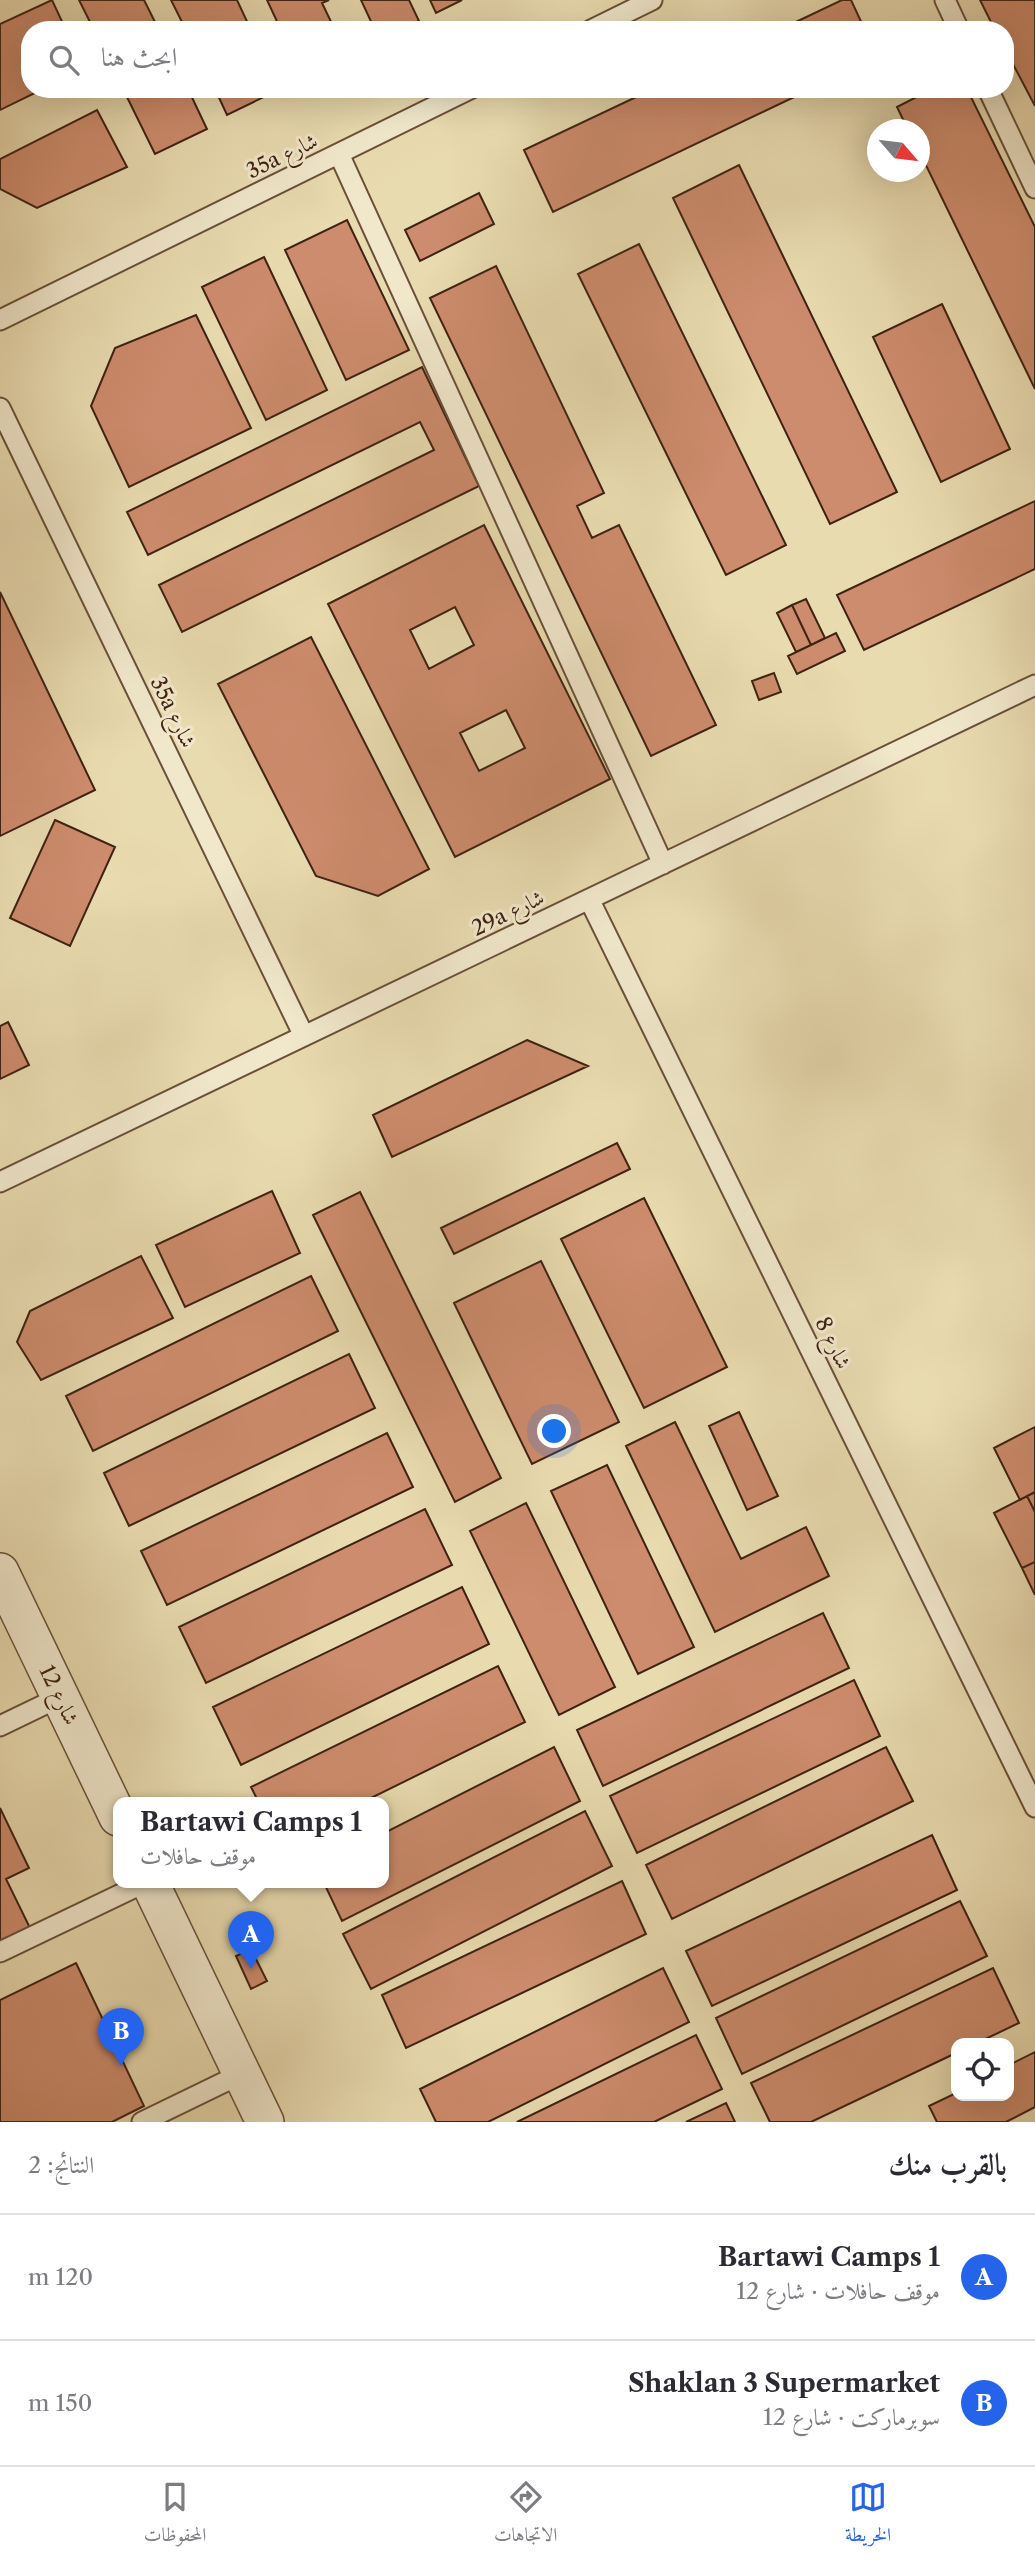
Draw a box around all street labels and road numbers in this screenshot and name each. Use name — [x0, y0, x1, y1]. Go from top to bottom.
street label: 35a شارع — [242, 128, 324, 189]
street label: 35a شارع — [140, 672, 201, 754]
street label: 29a شارع — [468, 884, 551, 946]
street label: شارع 8 — [805, 1313, 857, 1375]
street label: شارع 12 — [29, 1661, 84, 1731]

